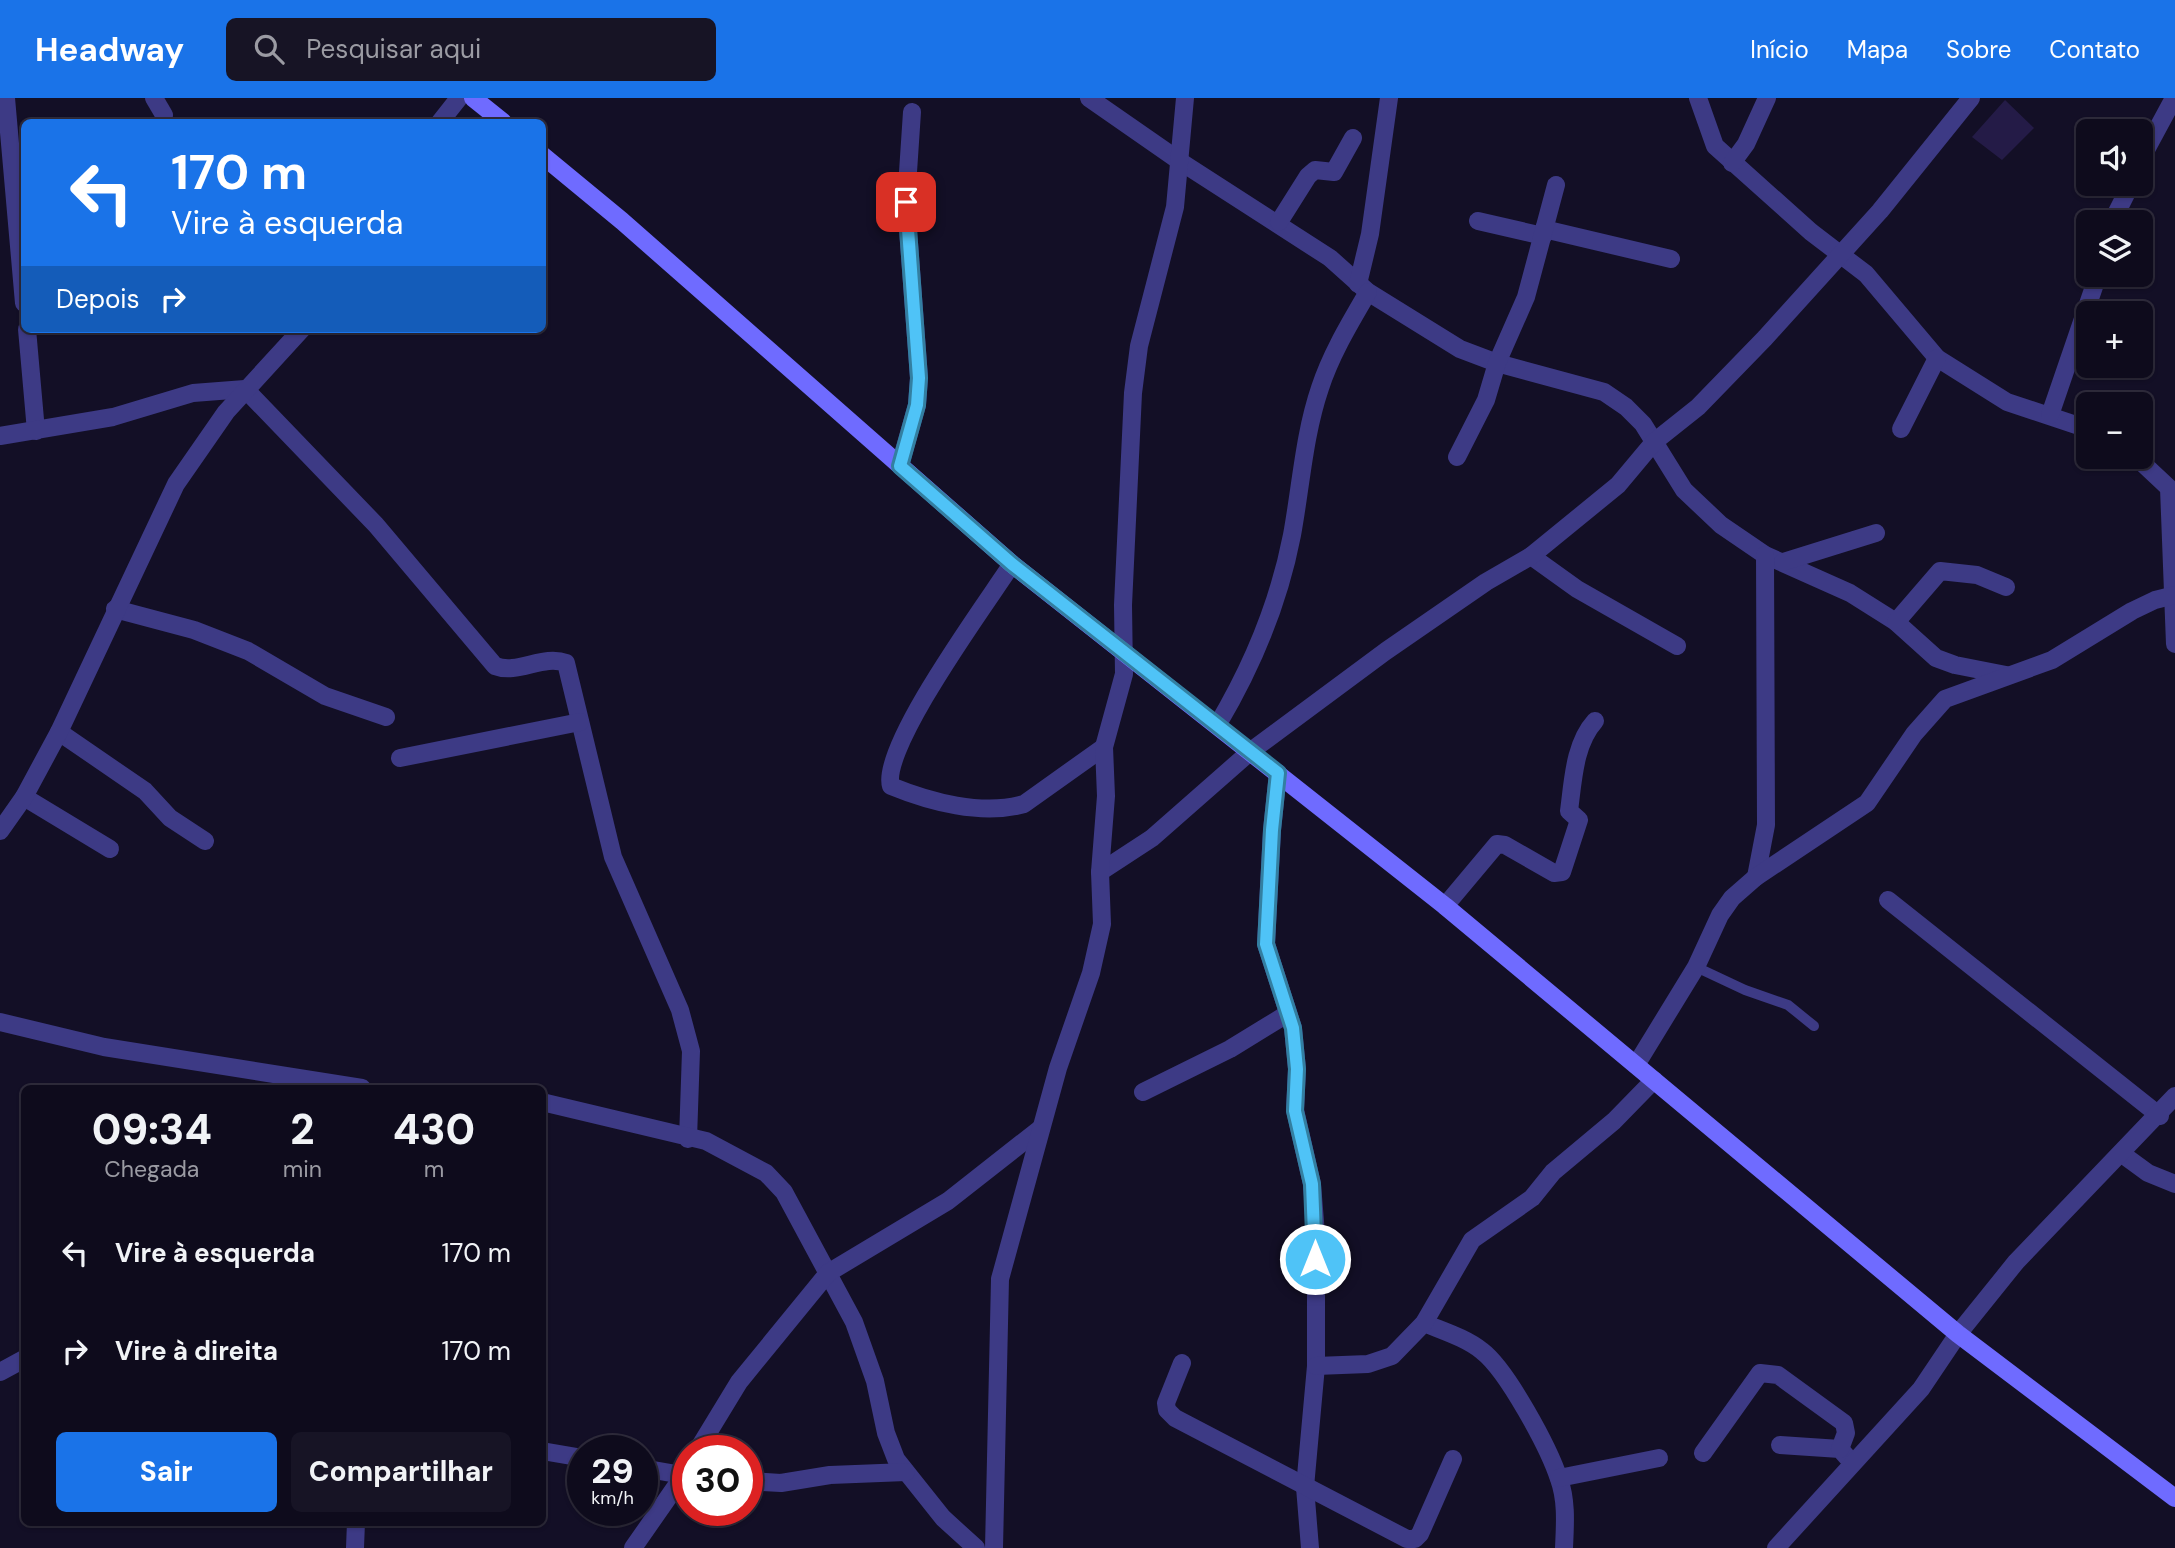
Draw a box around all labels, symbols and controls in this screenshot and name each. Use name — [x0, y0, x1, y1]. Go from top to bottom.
search box — [226, 18, 716, 81]
text: Headway — [35, 28, 184, 71]
icon: search — [250, 30, 288, 68]
text: Pesquisar aqui — [306, 32, 481, 66]
text: Início — [1750, 34, 1809, 65]
text: Mapa — [1847, 34, 1908, 65]
text: Sobre — [1946, 34, 2011, 65]
text: Contato — [2049, 34, 2140, 65]
map controls — [2076, 119, 2153, 469]
button: sound — [2076, 119, 2153, 196]
text: 170 m — [171, 140, 307, 204]
icon: left — [56, 147, 147, 238]
pin — [876, 172, 936, 232]
icon: arrive — [887, 183, 925, 221]
text: Vire à esquerda — [171, 202, 403, 244]
button: layers — [2076, 210, 2153, 287]
icon: right — [154, 280, 192, 318]
text: Depois — [56, 282, 140, 316]
button: + — [2076, 301, 2153, 378]
button: − — [2076, 392, 2153, 469]
text: 09:34 — [92, 1102, 212, 1157]
text: 2 — [290, 1102, 314, 1157]
text: 430 — [393, 1102, 475, 1157]
text: Chegada — [104, 1154, 199, 1184]
text: min — [283, 1154, 322, 1184]
text: m — [424, 1154, 444, 1184]
position arrow — [1278, 1222, 1352, 1296]
icon: left — [56, 1234, 94, 1272]
text: Vire à esquerda — [115, 1236, 315, 1270]
text: 170 m — [442, 1236, 511, 1270]
icon: right — [56, 1332, 94, 1370]
text: Vire à direita — [115, 1334, 278, 1368]
text: 170 m — [442, 1334, 511, 1368]
button: Sair — [56, 1432, 277, 1512]
button: Compartilhar — [291, 1432, 511, 1512]
speed limit sign: 30 — [672, 1435, 763, 1526]
text: 29 — [591, 1448, 634, 1494]
text: km/h — [591, 1486, 634, 1510]

